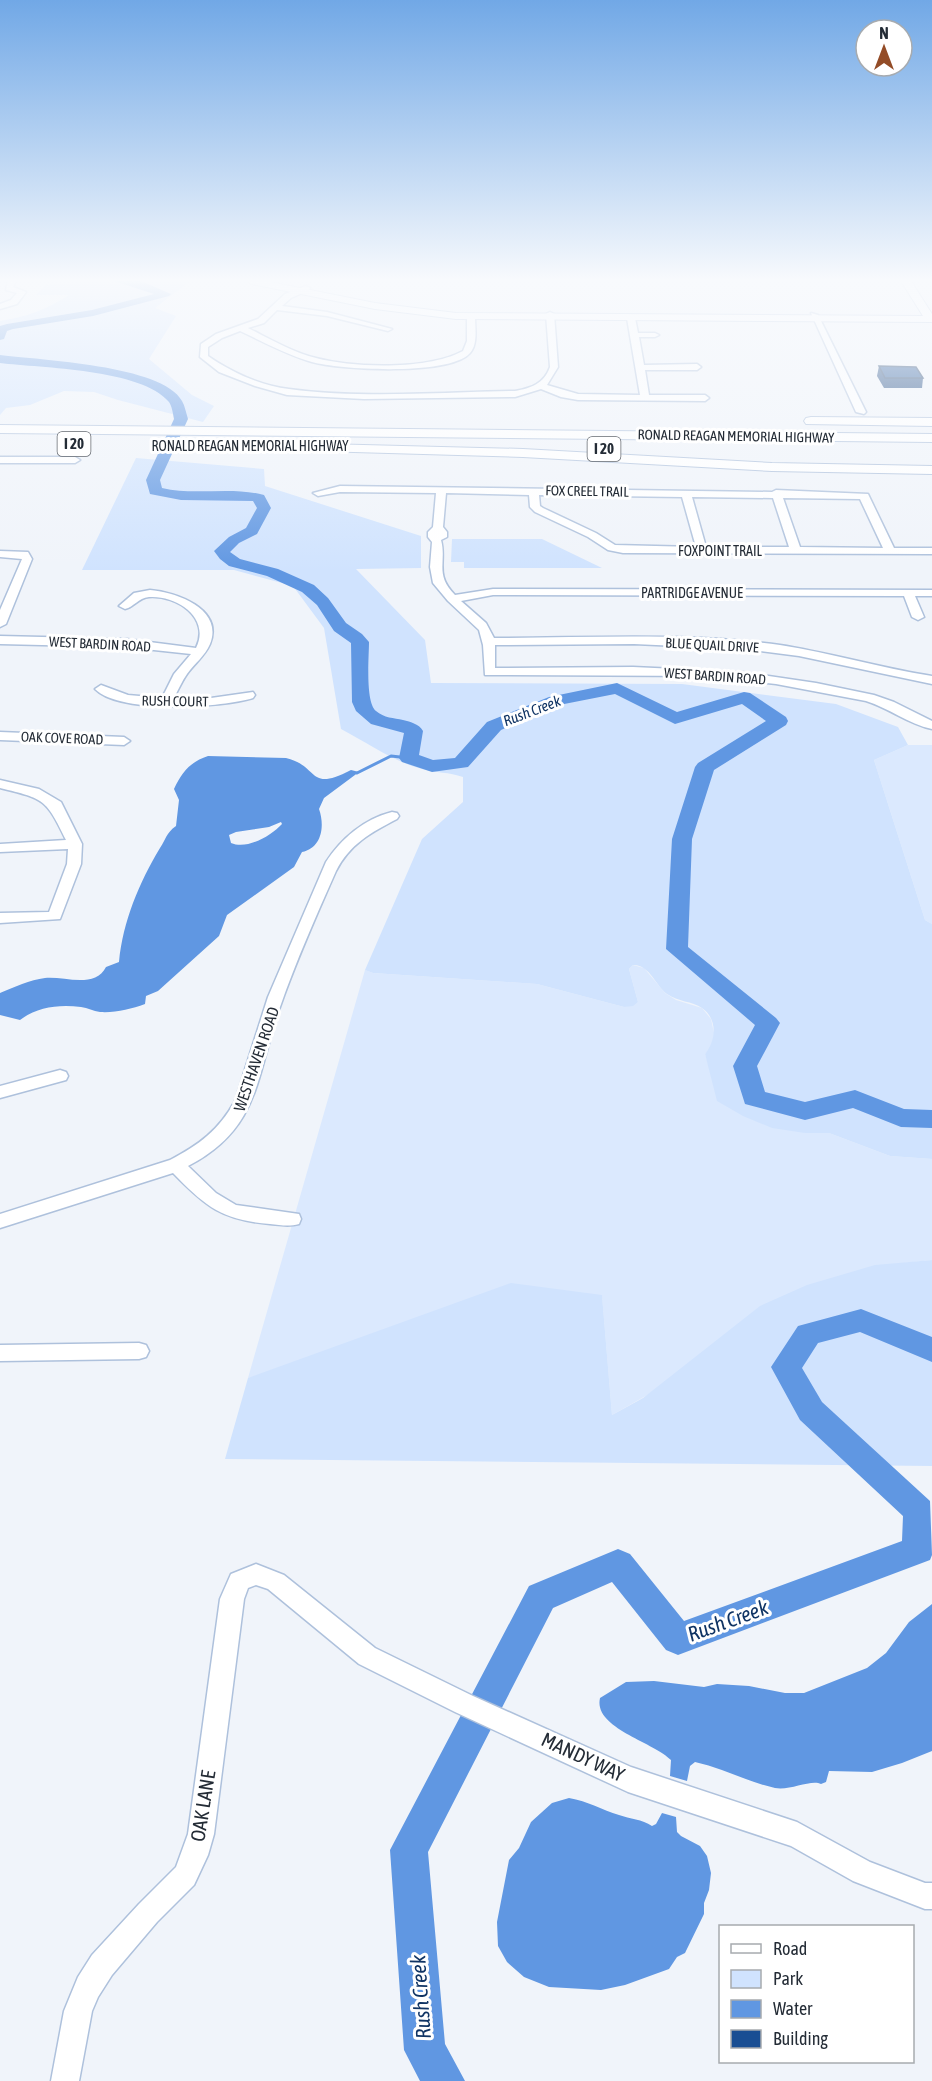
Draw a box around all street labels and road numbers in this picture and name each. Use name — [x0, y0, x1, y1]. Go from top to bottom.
street label: RONALD REAGAN MEMORIAL HIGHWAY — [637, 426, 835, 446]
road number: I 20 — [58, 432, 90, 456]
road number: I 20 — [588, 437, 620, 461]
street label: RONALD REAGAN MEMORIAL HIGHWAY — [152, 438, 349, 454]
street label: FOX CREEL TRAIL — [545, 482, 629, 500]
street label: FOXPOINT TRAIL — [678, 543, 762, 559]
street label: PARTRIDGE AVENUE — [641, 585, 743, 601]
street label: WEST BARDIN ROAD — [49, 633, 151, 655]
street label: BLUE QUAIL DRIVE — [665, 635, 759, 655]
street label: WEST BARDIN ROAD — [664, 664, 767, 688]
street label: RUSH COURT — [141, 692, 209, 710]
street label: OAK COVE ROAD — [21, 729, 104, 747]
street label: WESTHAVEN ROAD — [230, 1004, 282, 1114]
street label: MANDY WAY — [538, 1727, 629, 1786]
street label: OAK LANE — [186, 1768, 220, 1843]

